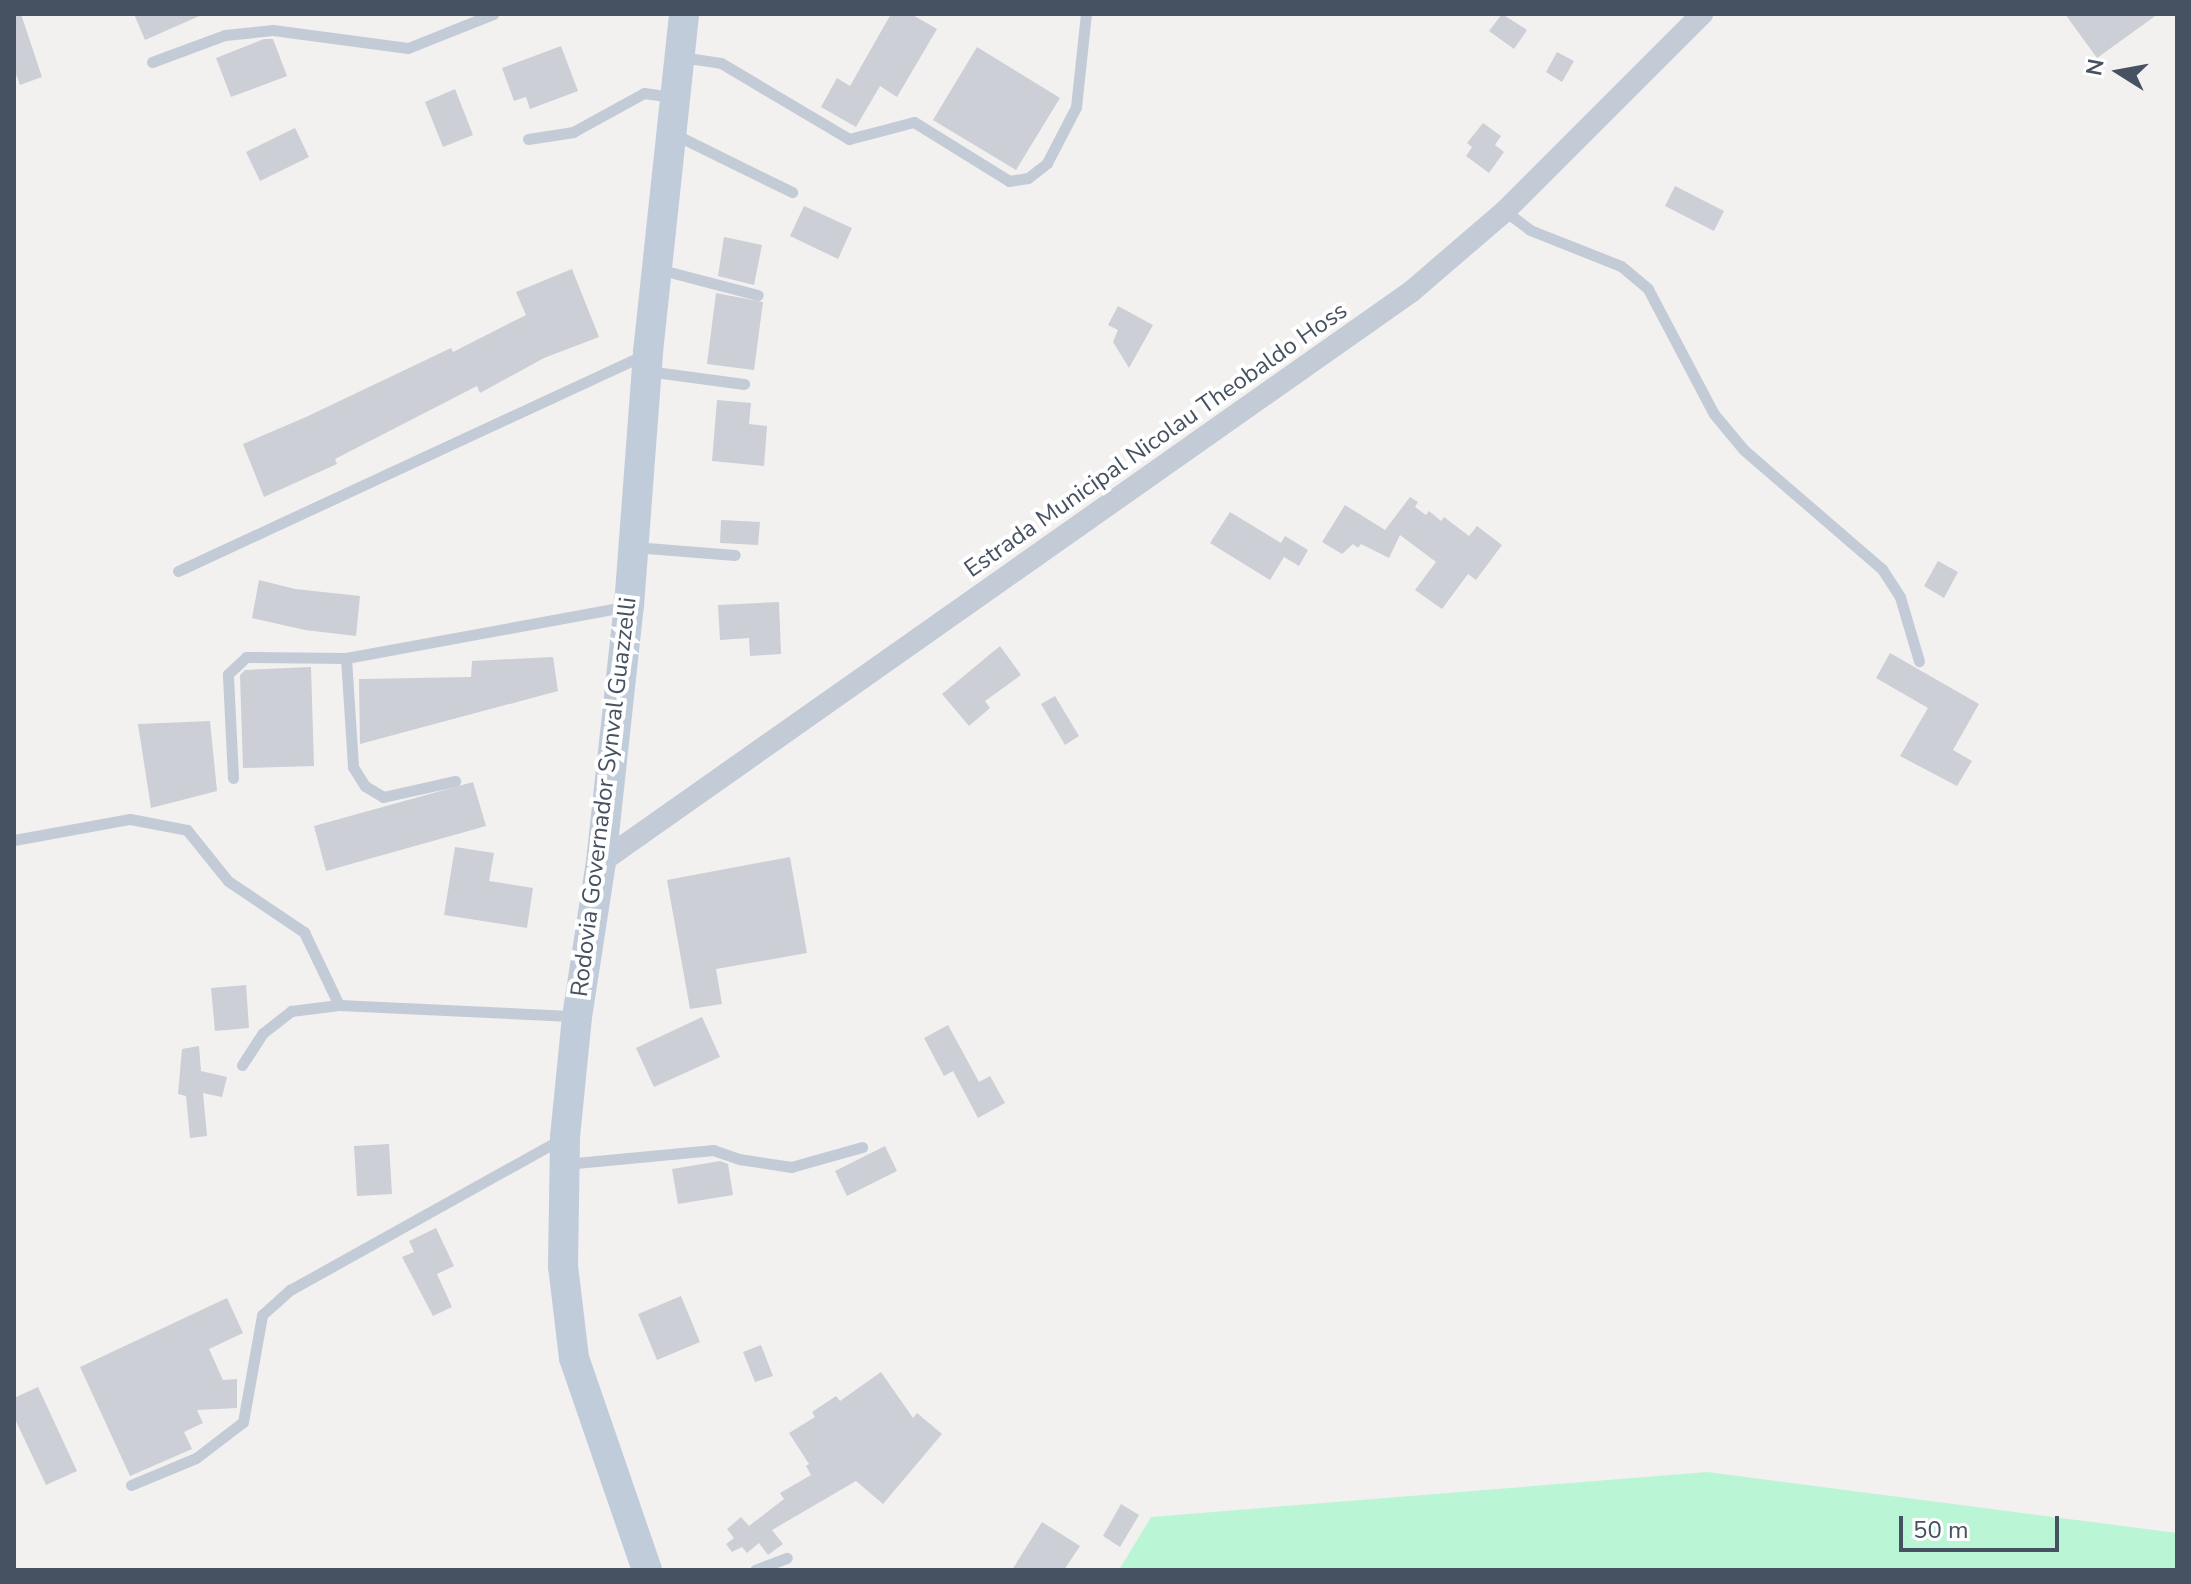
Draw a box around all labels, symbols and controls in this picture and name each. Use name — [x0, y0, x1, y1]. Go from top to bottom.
north arrow — [2079, 32, 2159, 112]
text: N — [2079, 56, 2112, 78]
street label: Estrada Municipal Nicolau Theobaldo Hoss — [959, 296, 1353, 584]
street label: Rodovia Governador Synval Guazzelli — [565, 596, 643, 998]
scale bar — [1903, 1500, 2063, 1550]
text: 50 m — [1913, 1514, 1969, 1546]

